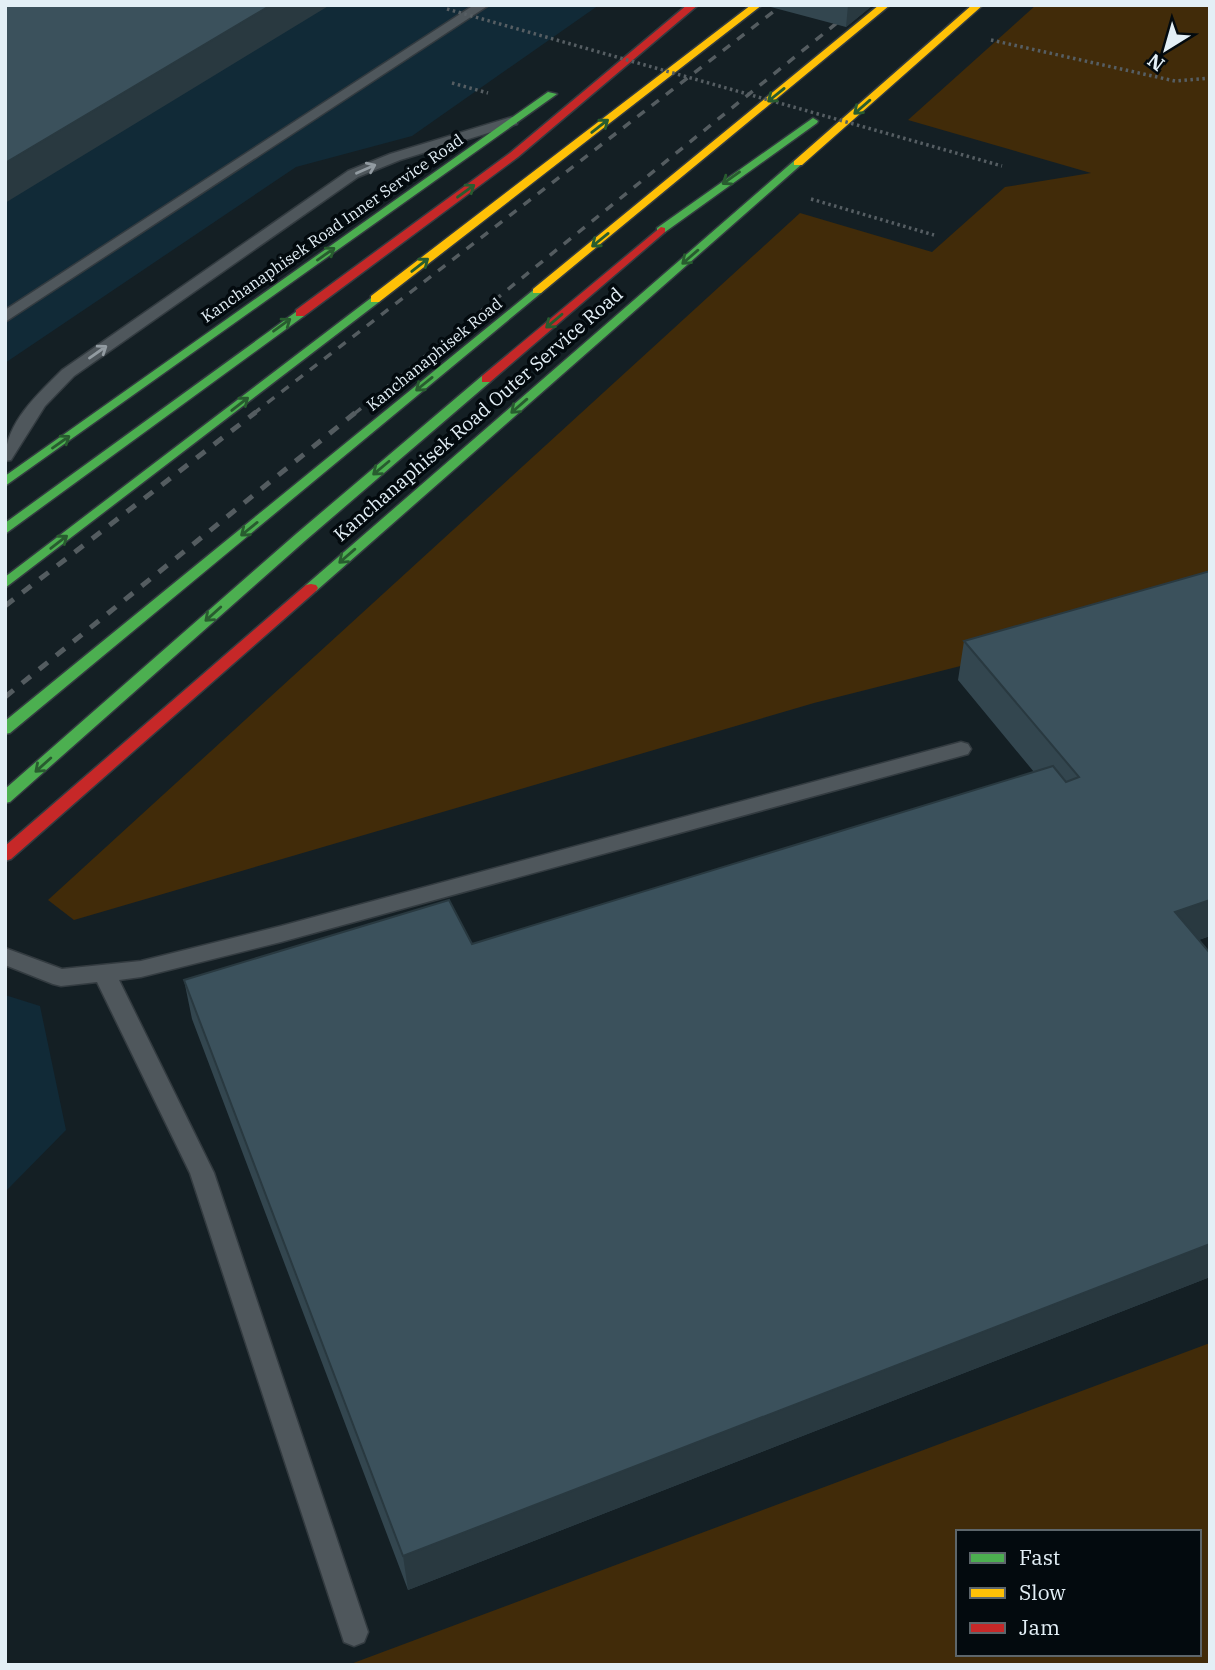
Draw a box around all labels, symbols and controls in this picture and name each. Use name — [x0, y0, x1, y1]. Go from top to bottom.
north arrow — [1131, 14, 1201, 84]
text: N — [1143, 48, 1169, 77]
one-way arrow — [767, 88, 785, 103]
one-way arrow — [853, 99, 871, 115]
one-way arrow — [590, 119, 609, 133]
street label: Kanchanaphisek Road Inner Service Road — [197, 129, 467, 327]
one-way arrow — [355, 162, 377, 175]
one-way arrow — [722, 171, 741, 185]
one-way arrow — [456, 183, 475, 198]
one-way arrow — [592, 232, 610, 248]
one-way arrow — [316, 247, 335, 261]
one-way arrow — [681, 249, 699, 265]
one-way arrow — [410, 257, 428, 272]
street label: Kanchanaphisek Road Outer Service Road — [328, 282, 628, 546]
street label: Kanchanaphisek Road — [362, 293, 506, 415]
one-way arrow — [545, 313, 563, 329]
one-way arrow — [273, 318, 291, 333]
one-way arrow — [88, 345, 107, 359]
one-way arrow — [416, 377, 434, 392]
one-way arrow — [230, 396, 248, 411]
one-way arrow — [510, 398, 528, 414]
one-way arrow — [51, 435, 70, 449]
one-way arrow — [372, 460, 390, 476]
one-way arrow — [240, 521, 258, 537]
one-way arrow — [50, 535, 68, 550]
one-way arrow — [339, 548, 357, 564]
one-way arrow — [205, 606, 222, 623]
one-way arrow — [34, 757, 52, 773]
legend — [956, 1530, 1201, 1656]
text: Fast — [1019, 1543, 1060, 1571]
text: Slow — [1019, 1578, 1066, 1606]
text: Jam — [1019, 1613, 1060, 1641]

